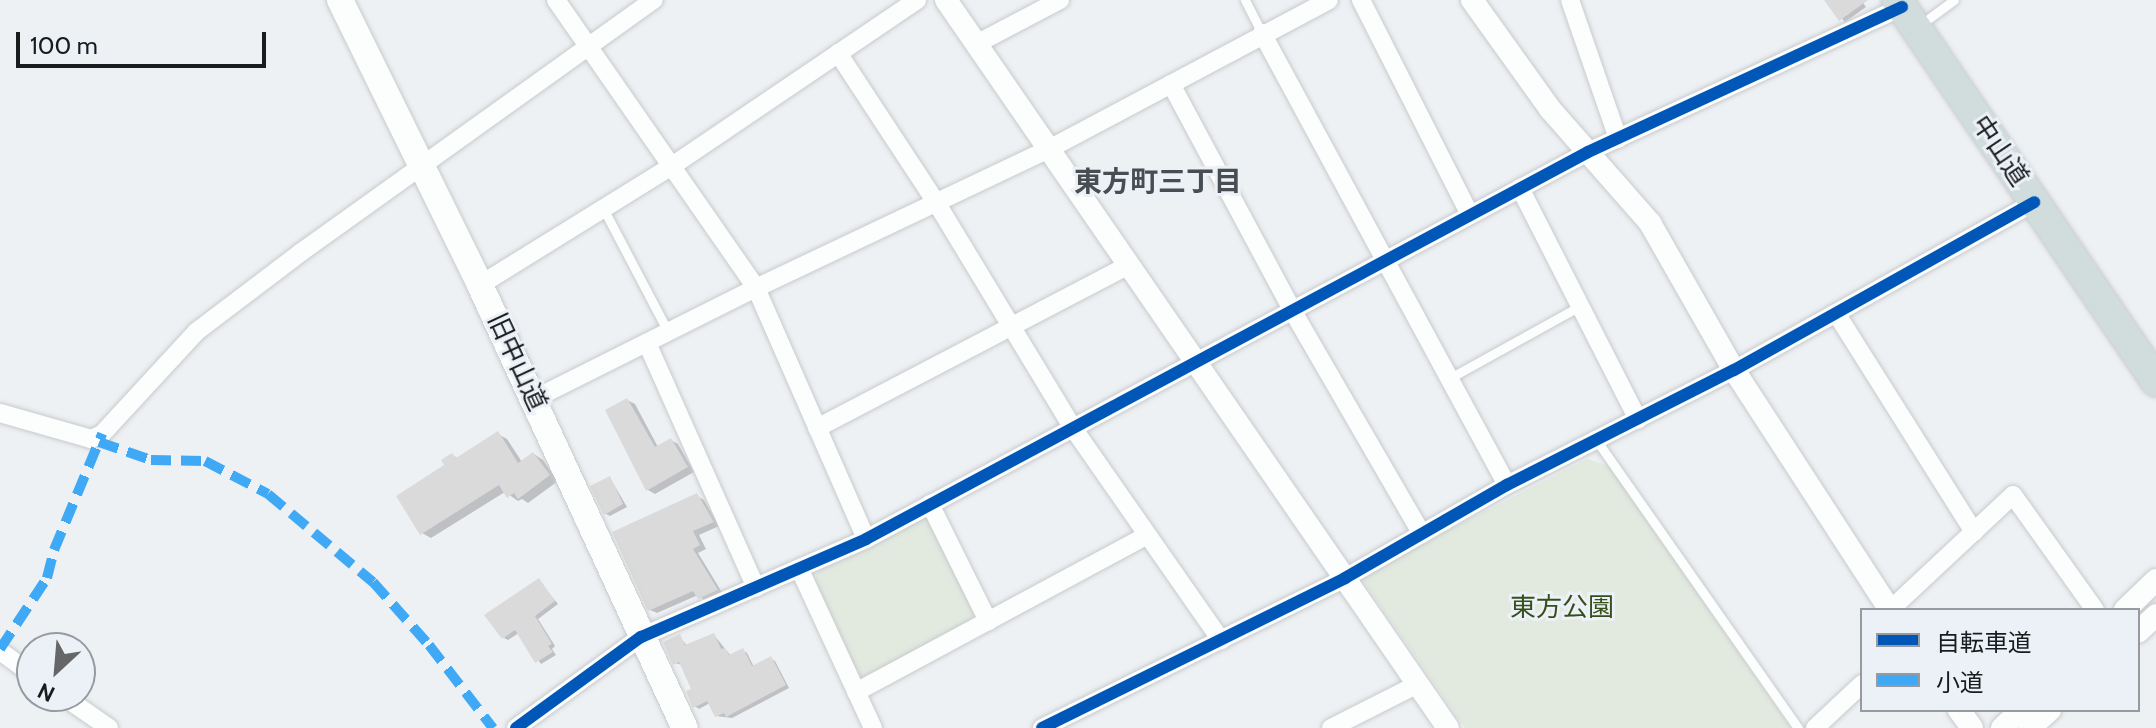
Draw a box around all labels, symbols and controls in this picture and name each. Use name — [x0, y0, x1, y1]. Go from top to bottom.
scale bar — [20, 16, 270, 66]
text: 100 m — [30, 31, 98, 60]
street label: 中山道 — [1965, 110, 2035, 192]
district label: 東方町三丁目 — [1074, 164, 1242, 198]
street label: 旧中山道 — [481, 308, 553, 416]
park label: 東方公園 — [1510, 592, 1614, 624]
legend — [1860, 608, 2140, 712]
text: 自転車道 — [1936, 628, 2032, 657]
north arrow — [16, 632, 96, 712]
text: 小道 — [1936, 668, 1984, 697]
text: N — [33, 677, 59, 708]

